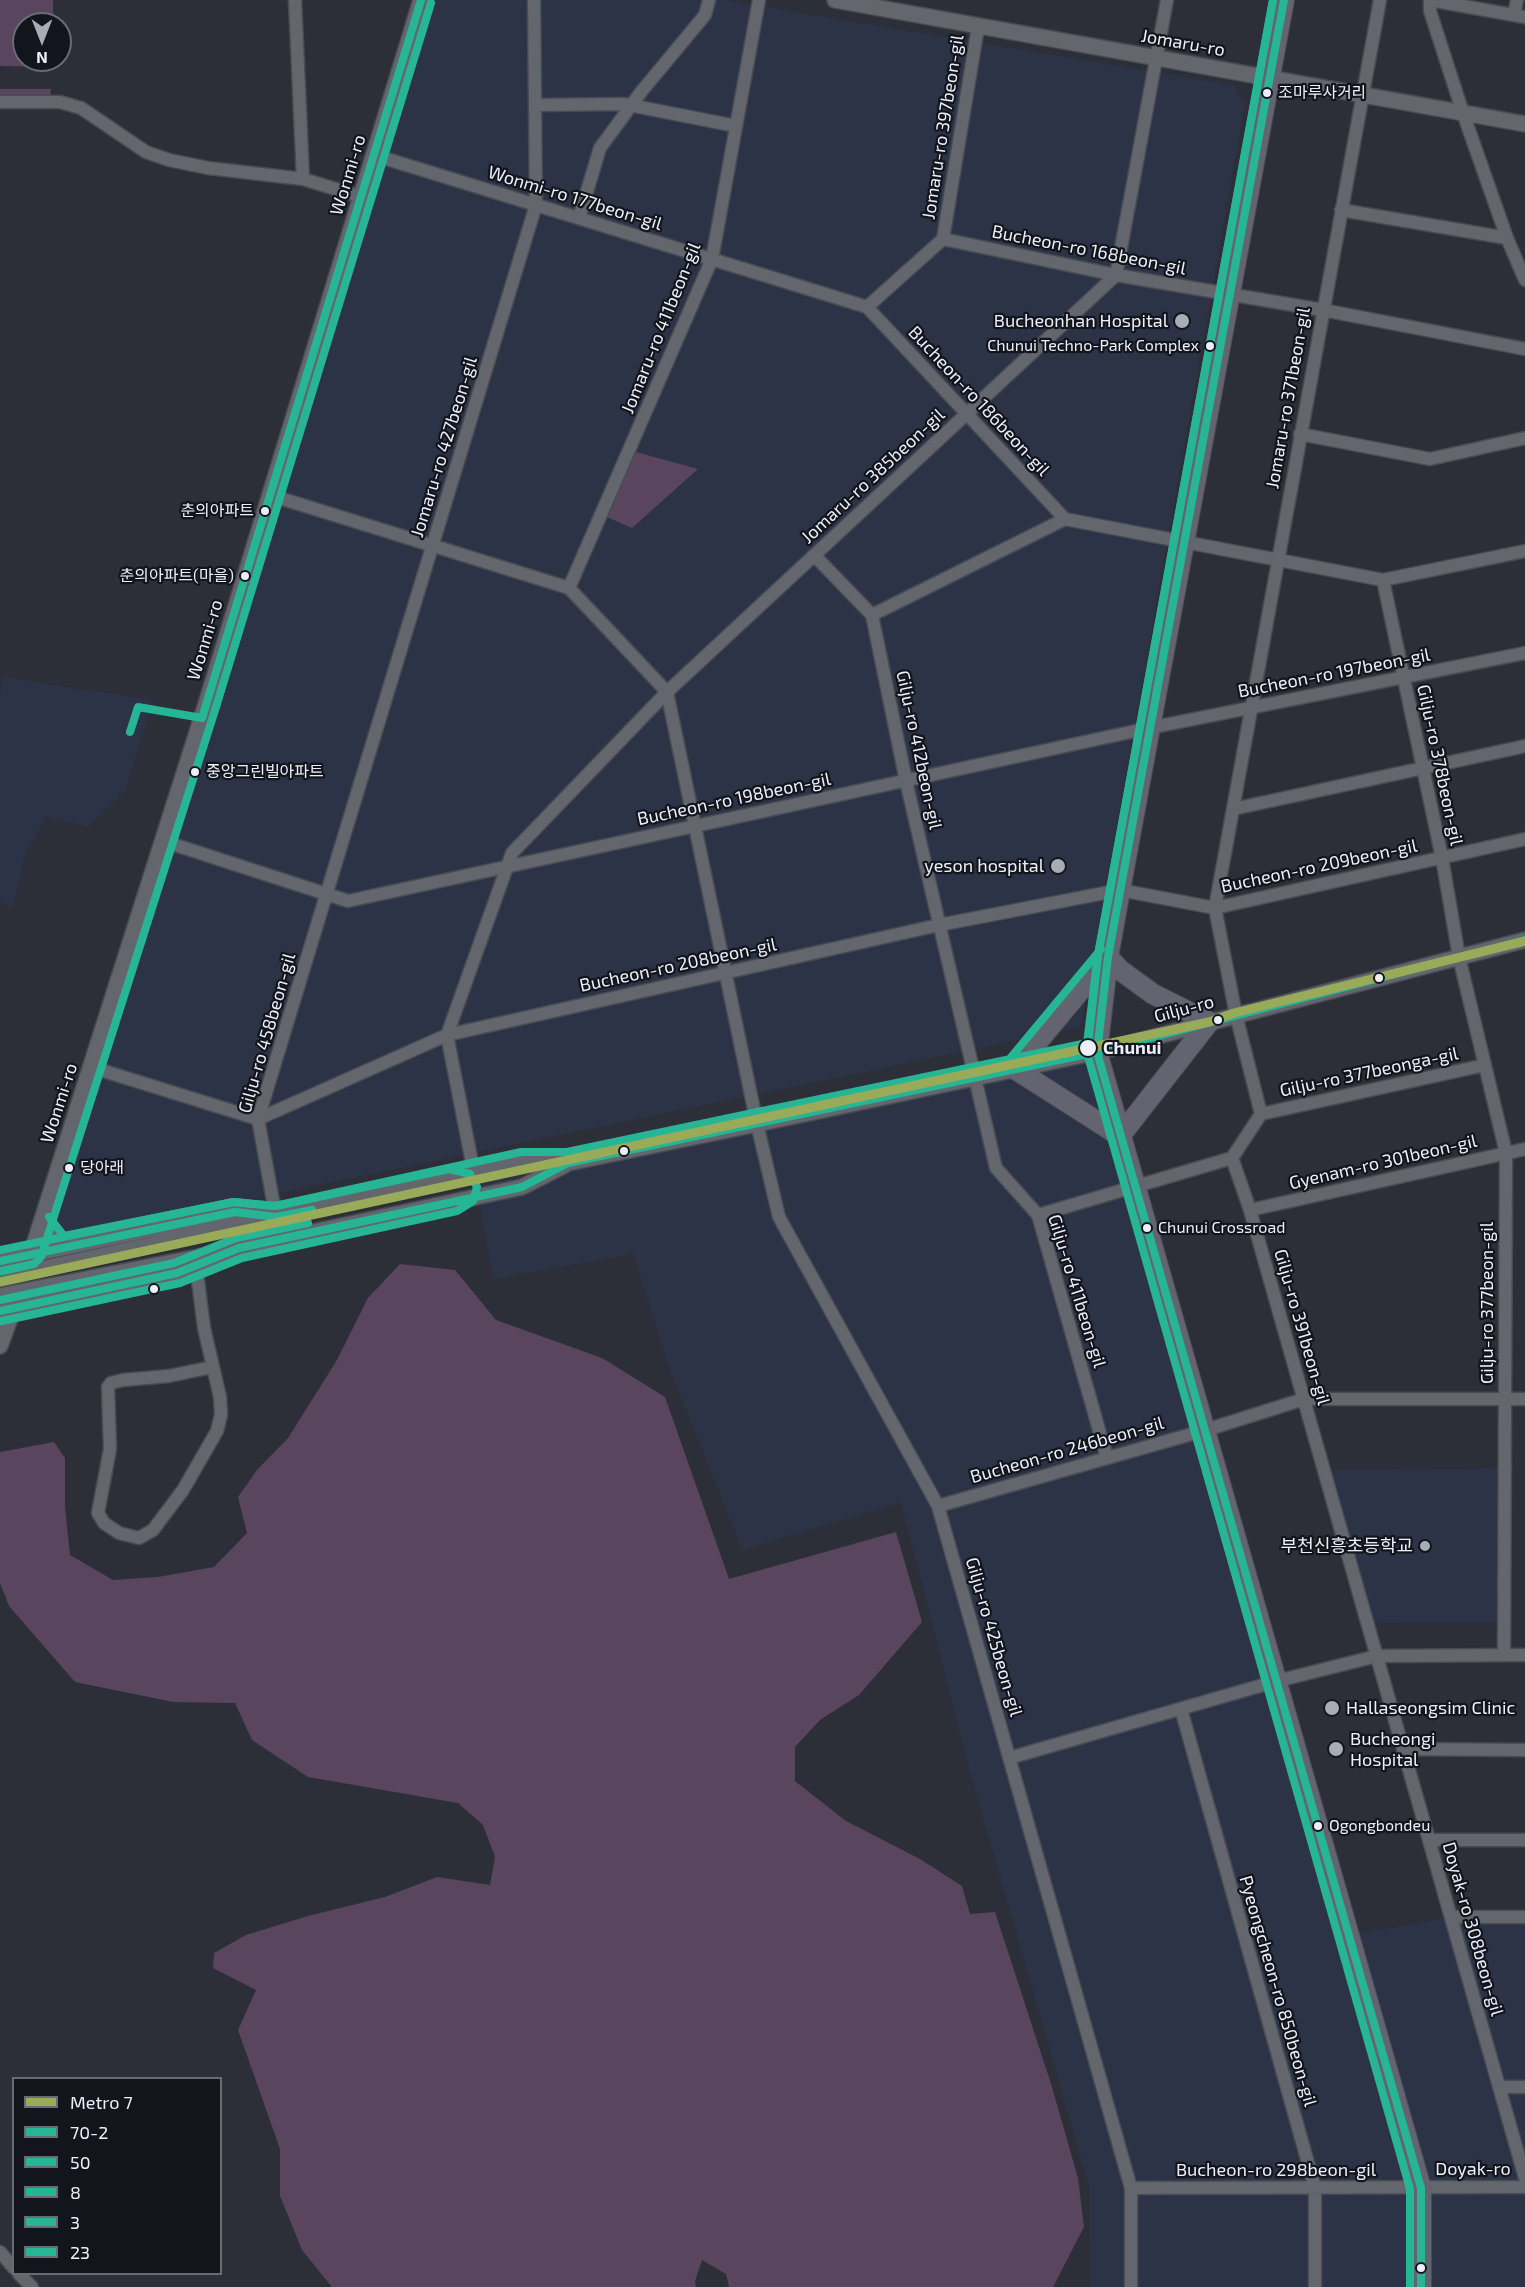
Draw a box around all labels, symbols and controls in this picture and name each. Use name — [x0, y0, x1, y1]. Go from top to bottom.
north arrow — [12, 12, 72, 72]
street label: Jomaru-ro — [1139, 25, 1227, 61]
street label: Jomaru-ro 397beon-gil — [918, 33, 968, 221]
text: N — [36, 49, 48, 68]
place label: 조마루사거리 — [1278, 83, 1366, 103]
marker: 조마루사거리 — [1261, 87, 1273, 99]
street label: Wonmi-ro — [326, 132, 370, 218]
street label: Wonmi-ro 177beon-gil — [485, 161, 665, 235]
street label: Bucheon-ro 168beon-gil — [990, 221, 1188, 279]
street label: Jomaru-ro 411beon-gil — [617, 239, 705, 417]
street label: Jomaru-ro 371beon-gil — [1261, 306, 1315, 490]
place label: Bucheonhan Hospital — [994, 310, 1168, 332]
marker: Bucheonhan Hospital — [1173, 312, 1191, 330]
street label: Bucheon-ro 186beon-gil — [904, 322, 1054, 480]
place label: Chunui Techno-Park Complex — [987, 336, 1199, 356]
marker: Chunui Techno-Park Complex — [1204, 340, 1216, 352]
street label: Jomaru-ro 427beon-gil — [406, 354, 482, 540]
street label: Jomaru-ro 385beon-gil — [797, 404, 949, 548]
place label: 춘의아파트 — [180, 501, 254, 521]
marker: 춘의아파트 — [259, 505, 271, 517]
place label: 춘의아파트(마을) — [119, 566, 234, 586]
marker: 춘의아파트(마을) — [239, 570, 251, 582]
street label: Wonmi-ro — [183, 597, 227, 683]
street label: Bucheon-ro 197beon-gil — [1236, 644, 1432, 702]
street label: Gilju-ro 412beon-gil — [892, 668, 946, 832]
street label: Gilju-ro 378beon-gil — [1412, 683, 1468, 847]
place label: 중앙그린빌아파트 — [206, 762, 324, 782]
marker: 중앙그린빌아파트 — [189, 766, 201, 778]
street label: Bucheon-ro 198beon-gil — [635, 768, 833, 830]
street label: Bucheon-ro 209beon-gil — [1219, 835, 1419, 897]
place label: yeson hospital — [924, 855, 1044, 877]
marker: yeson hospital — [1049, 857, 1067, 875]
street label: Bucheon-ro 208beon-gil — [578, 934, 778, 996]
street label: Gilju-ro 458beon-gil — [234, 951, 300, 1115]
unlabelled marker — [1373, 972, 1385, 984]
street label: Gilju-ro — [1152, 991, 1216, 1027]
unlabelled marker — [1212, 1014, 1224, 1026]
place label: Chunui — [1103, 1037, 1162, 1059]
marker: Chunui — [1078, 1038, 1098, 1058]
street label: Gilju-ro 377beonga-gil — [1278, 1043, 1460, 1101]
street label: Wonmi-ro — [36, 1060, 82, 1146]
street label: Gyenam-ro 301beon-gil — [1287, 1130, 1479, 1194]
unlabelled marker — [618, 1145, 630, 1157]
place label: 당아래 — [80, 1158, 124, 1178]
marker: 당아래 — [63, 1162, 75, 1174]
street label: Gilju-ro 411beon-gil — [1043, 1212, 1111, 1370]
place label: Chunui Crossroad — [1158, 1218, 1285, 1238]
marker: Chunui Crossroad — [1141, 1222, 1153, 1234]
street label: Gilju-ro 377beon-gil — [1476, 1222, 1498, 1384]
street label: Gilju-ro 391beon-gil — [1269, 1247, 1335, 1407]
unlabelled marker — [148, 1283, 160, 1295]
street label: Bucheon-ro 246beon-gil — [968, 1412, 1166, 1488]
place label: 부천신흥초등학교 — [1281, 1535, 1413, 1557]
marker: 부천신흥초등학교 — [1418, 1539, 1432, 1553]
street label: Gilju-ro 425beon-gil — [961, 1555, 1027, 1719]
place label: Hallaseongsim Clinic — [1346, 1697, 1515, 1719]
marker: Hallaseongsim Clinic — [1323, 1699, 1341, 1717]
place label: Bucheongi Hospital — [1350, 1728, 1436, 1770]
marker: Bucheongi Hospital — [1327, 1740, 1345, 1758]
place label: Ogongbondeu — [1329, 1816, 1430, 1836]
marker: Ogongbondeu — [1312, 1820, 1324, 1832]
street label: Doyak-ro 308beon-gil — [1438, 1840, 1508, 2018]
street label: Pyeongcheon-ro 850beon-gil — [1235, 1873, 1321, 2109]
legend — [12, 2077, 222, 2275]
text: Metro 7 — [70, 2091, 133, 2113]
text: 70-2 — [70, 2121, 108, 2143]
text: 50 — [70, 2151, 91, 2173]
street label: Doyak-ro — [1435, 2158, 1511, 2180]
street label: Bucheon-ro 298beon-gil — [1176, 2159, 1376, 2181]
text: 8 — [70, 2181, 81, 2203]
text: 3 — [70, 2211, 80, 2233]
text: 23 — [70, 2241, 90, 2263]
unlabelled marker — [1415, 2262, 1427, 2274]

